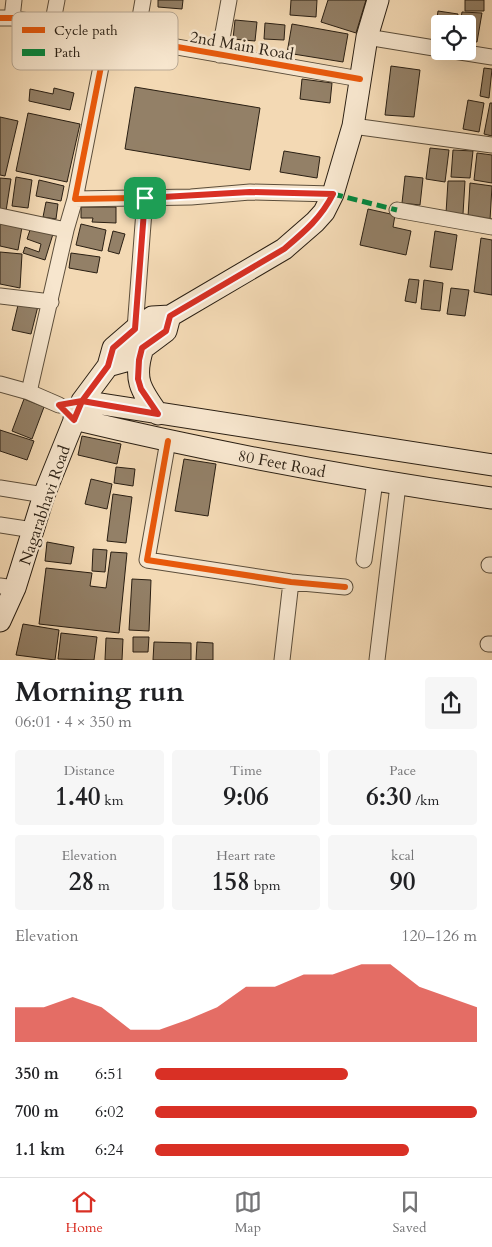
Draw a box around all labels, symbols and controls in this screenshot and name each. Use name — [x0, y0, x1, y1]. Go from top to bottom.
legend — [12, 12, 178, 70]
map controls — [431, 15, 476, 60]
button: locate — [431, 15, 476, 60]
text: Cycle path — [54, 21, 118, 40]
street label: 2nd Main Road — [188, 26, 296, 66]
text: Path — [54, 43, 81, 62]
pin — [124, 177, 166, 219]
icon: arrive — [131, 184, 159, 212]
street label: Nagarabhavi Road — [14, 442, 76, 568]
street label: 80 Feet Road — [236, 445, 328, 483]
text: Morning run — [15, 673, 184, 711]
button: share — [425, 677, 477, 729]
text: 06:01 · 4 × 350 m — [15, 711, 132, 733]
text: Distance — [64, 761, 115, 780]
text: Time — [230, 761, 262, 780]
text: Pace — [389, 761, 416, 780]
text: 1.40 — [55, 780, 101, 814]
text: 9:06 — [223, 780, 269, 814]
text: 6:30 — [366, 780, 412, 814]
text: km — [101, 791, 124, 810]
text: /km — [412, 791, 439, 810]
text: Elevation — [62, 846, 117, 865]
text: Heart rate — [216, 846, 276, 865]
text: kcal — [391, 846, 414, 865]
text: 28 — [69, 865, 94, 899]
text: 158 — [211, 865, 250, 899]
text: 90 — [390, 865, 415, 899]
text: m — [94, 876, 110, 895]
text: bpm — [250, 876, 280, 895]
text: Elevation — [15, 925, 79, 947]
text: 120–126 m — [401, 925, 477, 947]
text: 350 m — [15, 1063, 59, 1085]
text: 6:51 — [95, 1063, 124, 1085]
text: 700 m — [15, 1101, 59, 1123]
text: 6:02 — [95, 1101, 124, 1123]
text: 1.1 km — [15, 1139, 65, 1161]
text: 6:24 — [95, 1139, 124, 1161]
tab: Home — [65, 1188, 103, 1237]
tab: Map — [234, 1188, 262, 1237]
tab: Saved — [393, 1188, 427, 1237]

